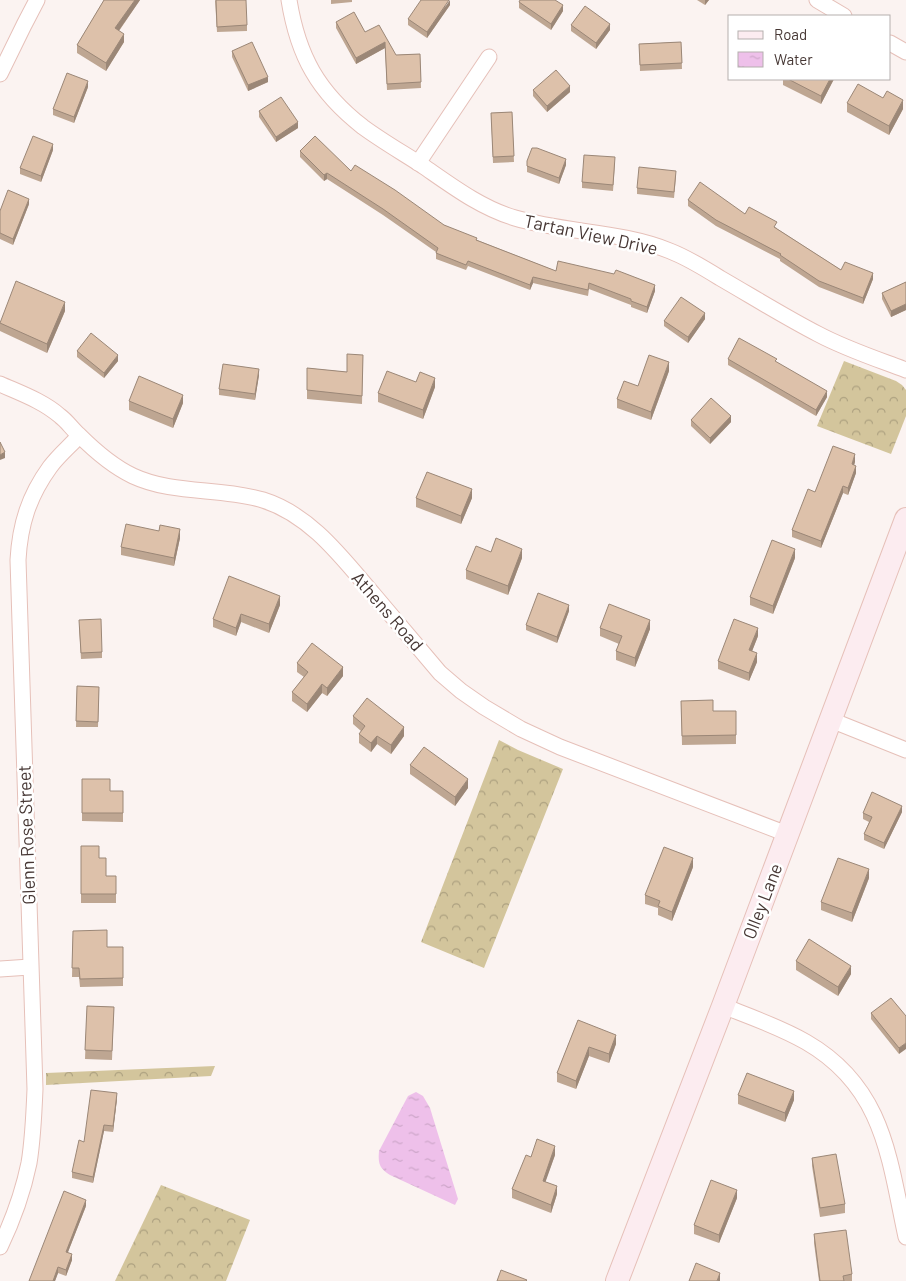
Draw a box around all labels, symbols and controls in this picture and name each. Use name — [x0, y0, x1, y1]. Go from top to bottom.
legend — [728, 15, 891, 80]
text: Road — [774, 25, 807, 43]
text: Water — [774, 50, 813, 68]
street label: Tartan View Drive — [522, 209, 660, 259]
street label: Athens Road — [347, 567, 429, 655]
street label: Glenn Rose Street — [13, 765, 39, 905]
street label: Olley Lane — [738, 860, 786, 942]

